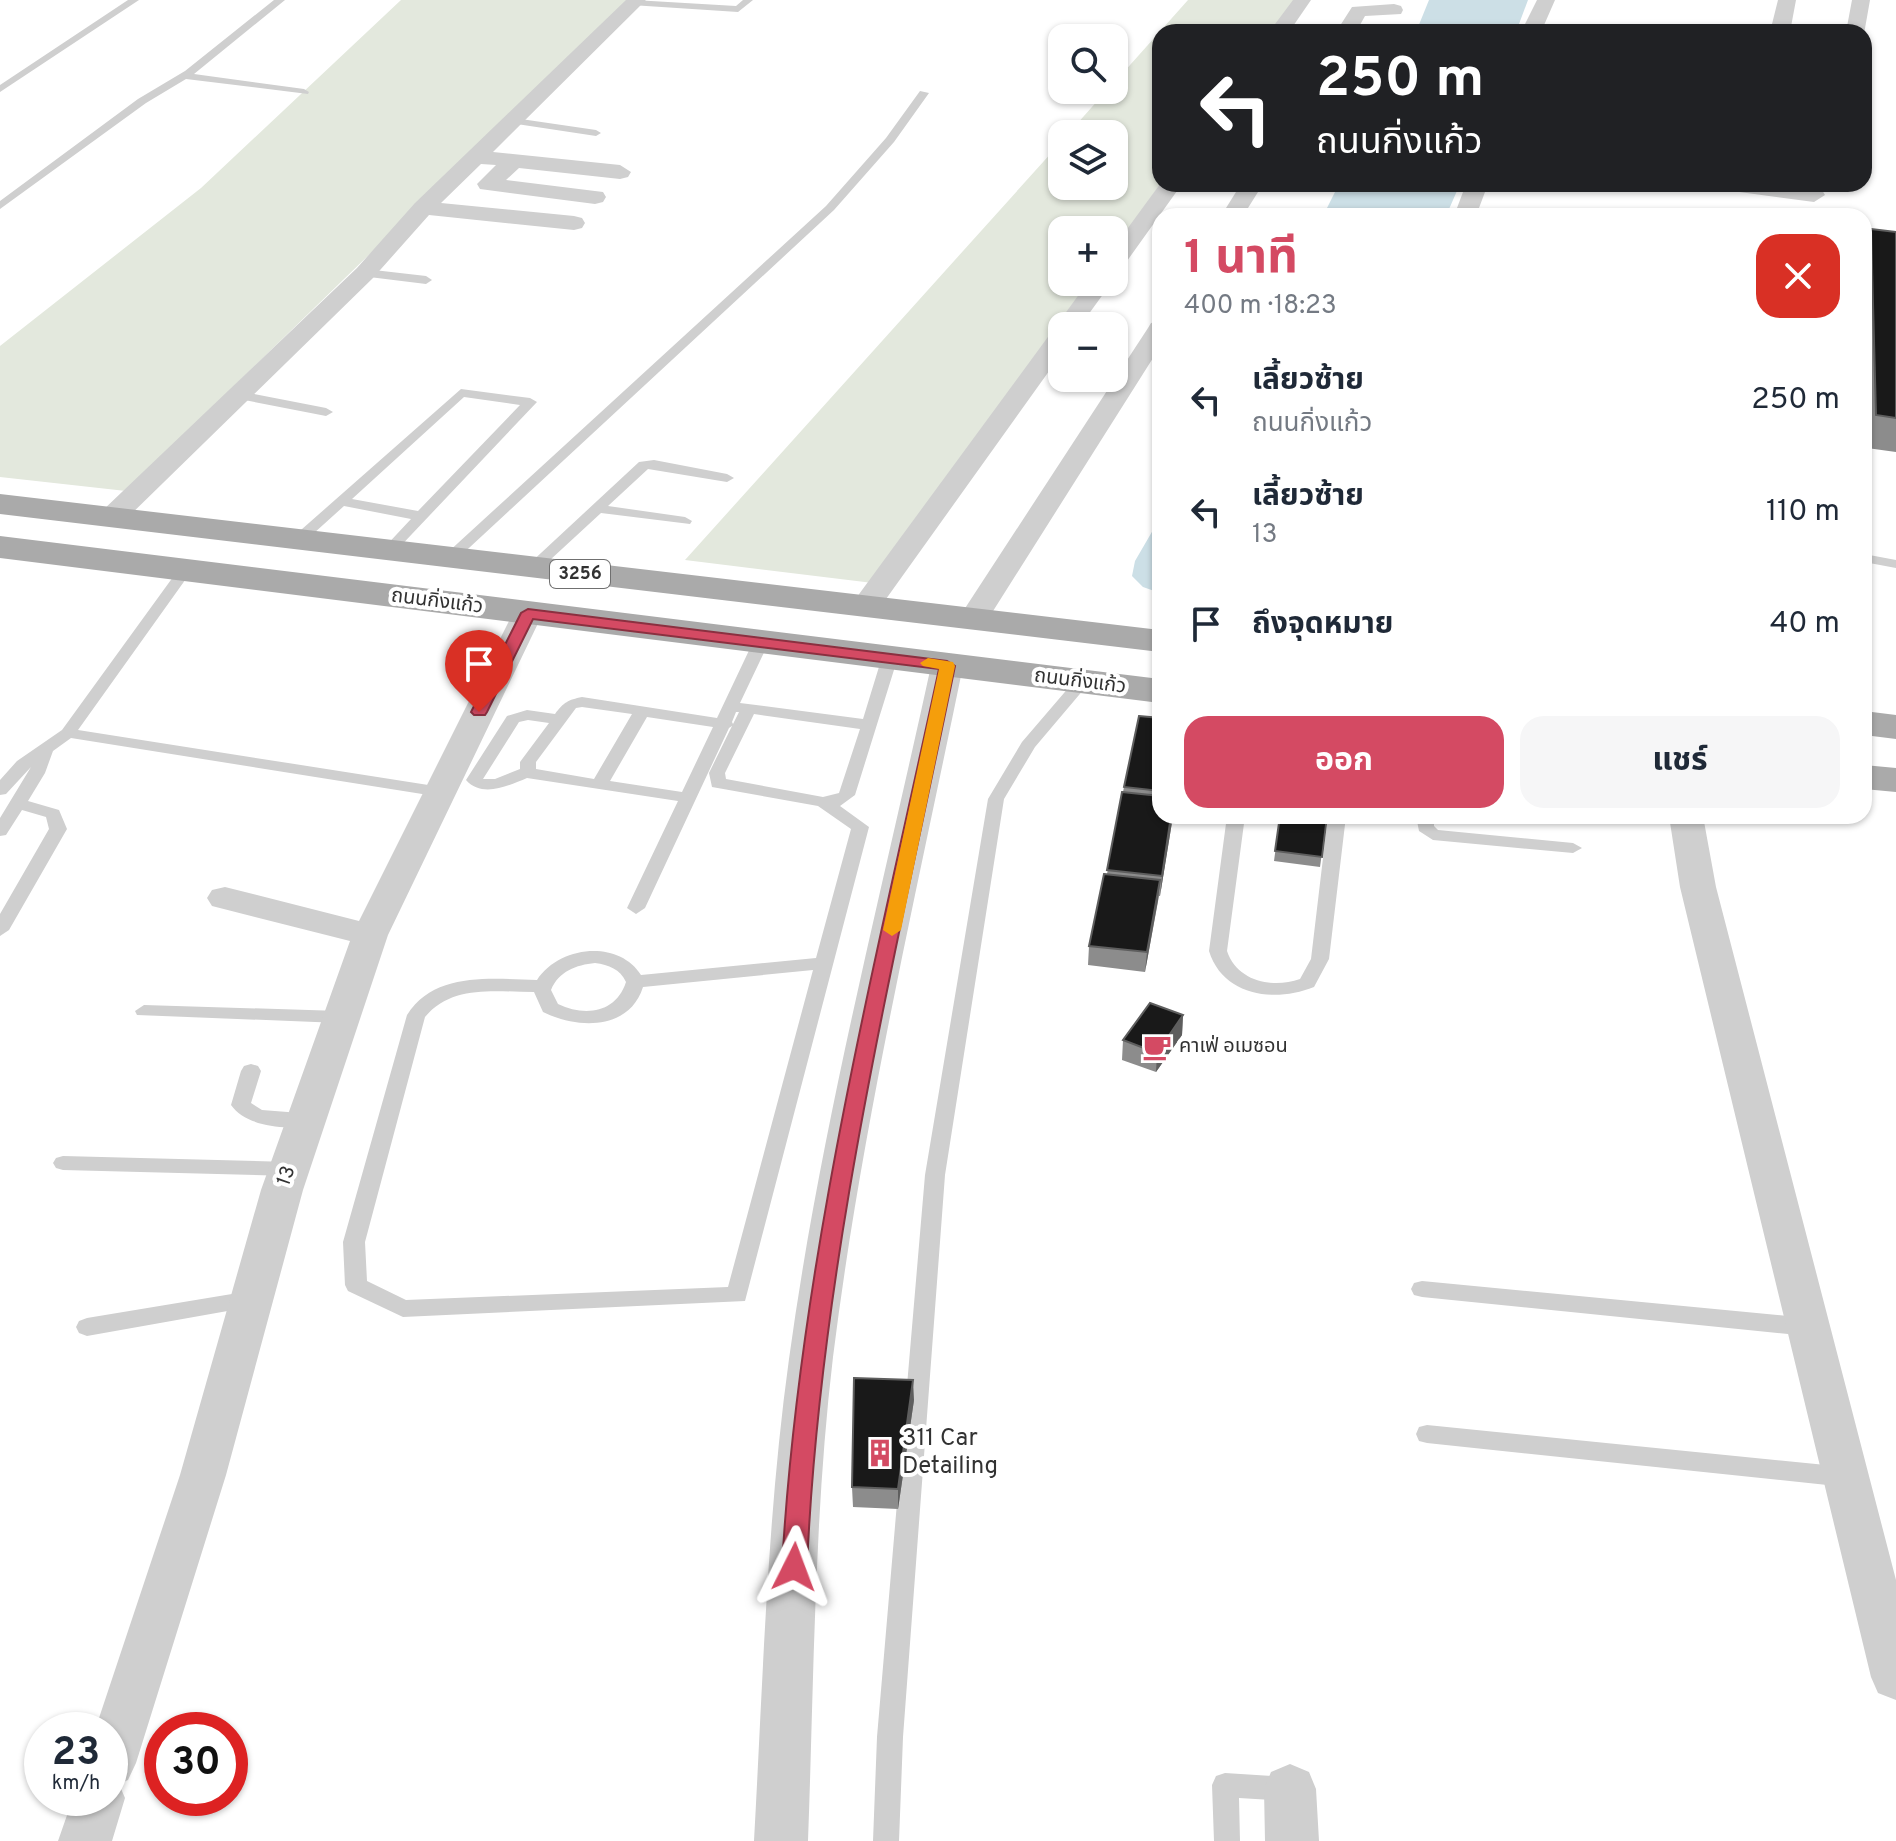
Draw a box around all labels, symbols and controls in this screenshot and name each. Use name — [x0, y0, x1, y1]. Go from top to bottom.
map controls — [1048, 24, 1128, 392]
button: search — [1048, 24, 1128, 104]
text: 250 m — [1316, 46, 1484, 116]
icon: left — [1184, 56, 1288, 160]
button: layers — [1048, 120, 1128, 200]
text: ถนนกิ่งแก้ว — [1316, 121, 1483, 167]
button: + — [1048, 216, 1128, 296]
text: 1 นาที — [1184, 230, 1298, 290]
button: close — [1756, 234, 1840, 318]
text: 400 m · 18:23 — [1184, 290, 1337, 323]
button: − — [1048, 312, 1128, 392]
text: เลี้ยวซ้าย — [1252, 363, 1364, 400]
icon: left — [1184, 378, 1228, 422]
text: 250 m — [1751, 382, 1840, 419]
text: ถนนกิ่งแก้ว — [1252, 408, 1372, 441]
text: เลี้ยวซ้าย — [1252, 479, 1364, 516]
icon: left — [1184, 490, 1228, 534]
text: 110 m — [1766, 494, 1840, 531]
text: 13 — [1252, 519, 1277, 552]
road number: 3256 — [550, 560, 610, 588]
street label: ถนนกิ่งแก้ว — [390, 582, 485, 621]
icon: arrive — [1184, 602, 1228, 646]
text: 40 m — [1770, 606, 1840, 643]
text: ถึงจุดหมาย — [1252, 607, 1393, 644]
pin — [445, 630, 513, 712]
icon: arrive — [457, 642, 501, 686]
street label: ถนนกิ่งแก้ว — [1033, 662, 1128, 701]
button: ออก — [1184, 716, 1504, 808]
button: แชร์ — [1520, 716, 1840, 808]
cafe icon: คาเฟ่ อเมซอน — [1142, 1032, 1172, 1062]
place label: คาเฟ่ อเมซอน — [1179, 1034, 1288, 1060]
street label: 13 — [272, 1163, 302, 1189]
place label: 311 Car Detailing — [902, 1424, 998, 1482]
building icon: 311 Car Detailing — [865, 1438, 895, 1468]
position arrow — [752, 1525, 836, 1609]
speed limit sign: 30 — [144, 1712, 248, 1816]
text: 23 — [52, 1729, 100, 1779]
text: km/h — [52, 1771, 100, 1797]

